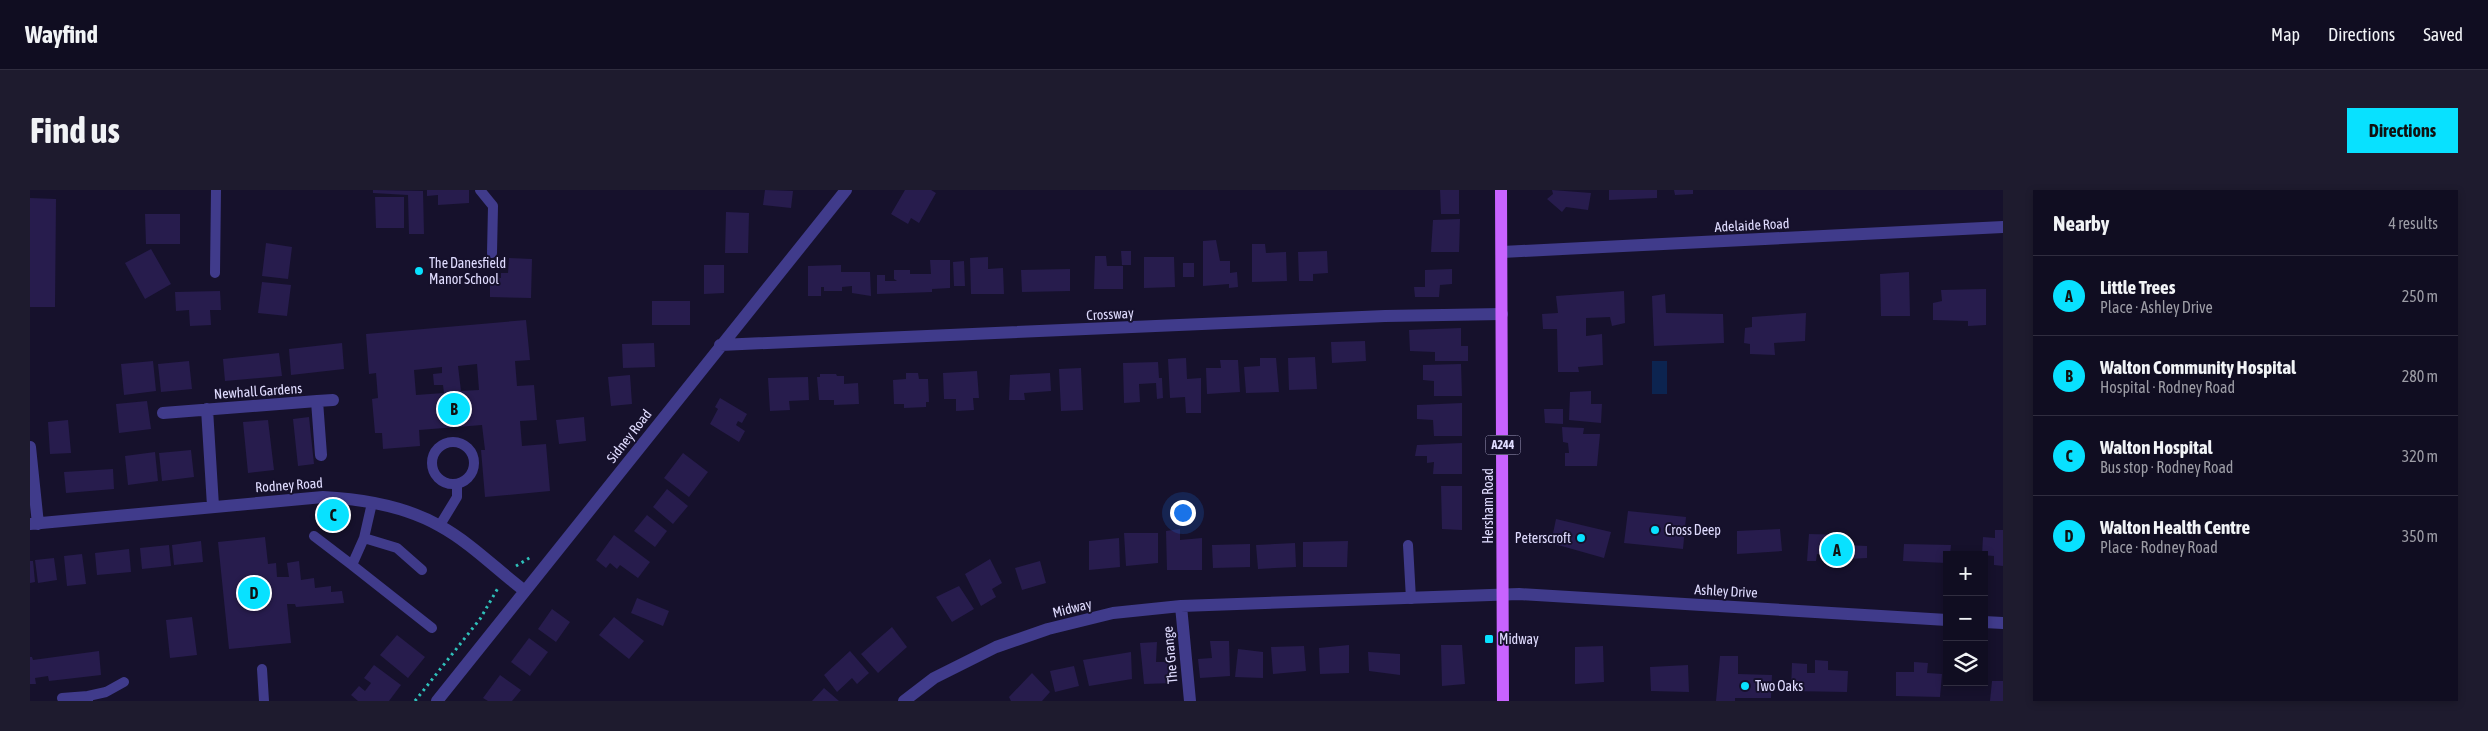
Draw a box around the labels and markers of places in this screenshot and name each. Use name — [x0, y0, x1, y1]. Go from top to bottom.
place label: The Danesfield Manor School — [429, 255, 506, 287]
marker: The Danesfield Manor School — [413, 265, 425, 277]
pin: B — [438, 390, 470, 428]
pin: C — [317, 496, 349, 534]
place label: Cross Deep — [1665, 522, 1721, 538]
marker: Cross Deep — [1649, 524, 1661, 536]
place label: Peterscroft — [1515, 530, 1571, 546]
pin: A — [1821, 531, 1853, 569]
marker: Peterscroft — [1575, 532, 1587, 544]
pin: D — [238, 574, 270, 612]
place label: Midway — [1499, 631, 1539, 647]
marker: Midway — [1483, 633, 1495, 645]
place label: Two Oaks — [1755, 678, 1803, 694]
marker: Two Oaks — [1739, 680, 1751, 692]

